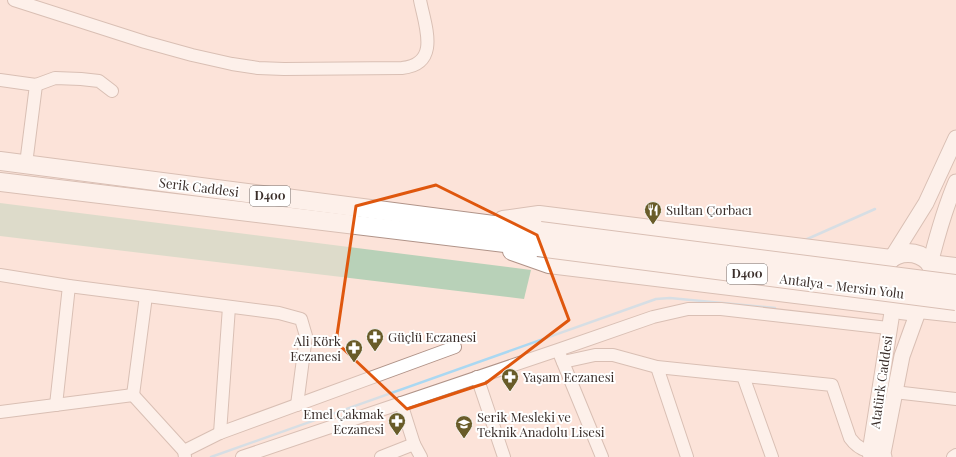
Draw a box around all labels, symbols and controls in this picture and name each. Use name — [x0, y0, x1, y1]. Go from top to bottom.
street label: Serik Caddesi — [158, 173, 240, 200]
road number: D400 — [250, 186, 290, 206]
restaurant icon: Sultan Çorbacı — [643, 200, 663, 225]
place label: Sultan Çorbacı — [666, 201, 752, 218]
road number: D400 — [727, 264, 767, 284]
street label: Antalya - Mersin Yolu — [778, 269, 906, 302]
pharmacy icon: Güçlü Eczanesi — [365, 327, 385, 352]
place label: Güçlü Eczanesi — [388, 328, 477, 345]
place label: Ali Körk Eczanesi — [290, 332, 342, 364]
street label: Atatürk Caddesi — [865, 334, 895, 431]
pharmacy icon: Ali Körk Eczanesi — [344, 338, 364, 363]
pharmacy icon: Yaşam Eczanesi — [500, 367, 520, 392]
place label: Yaşam Eczanesi — [522, 368, 614, 385]
place label: Emel Çakmak Eczanesi — [303, 405, 385, 437]
place label: Serik Mesleki ve Teknik Anadolu Lisesi — [477, 408, 605, 440]
pharmacy icon: Emel Çakmak Eczanesi — [387, 411, 407, 436]
school or university icon: Serik Mesleki ve Teknik Anadolu Lisesi — [454, 414, 474, 439]

